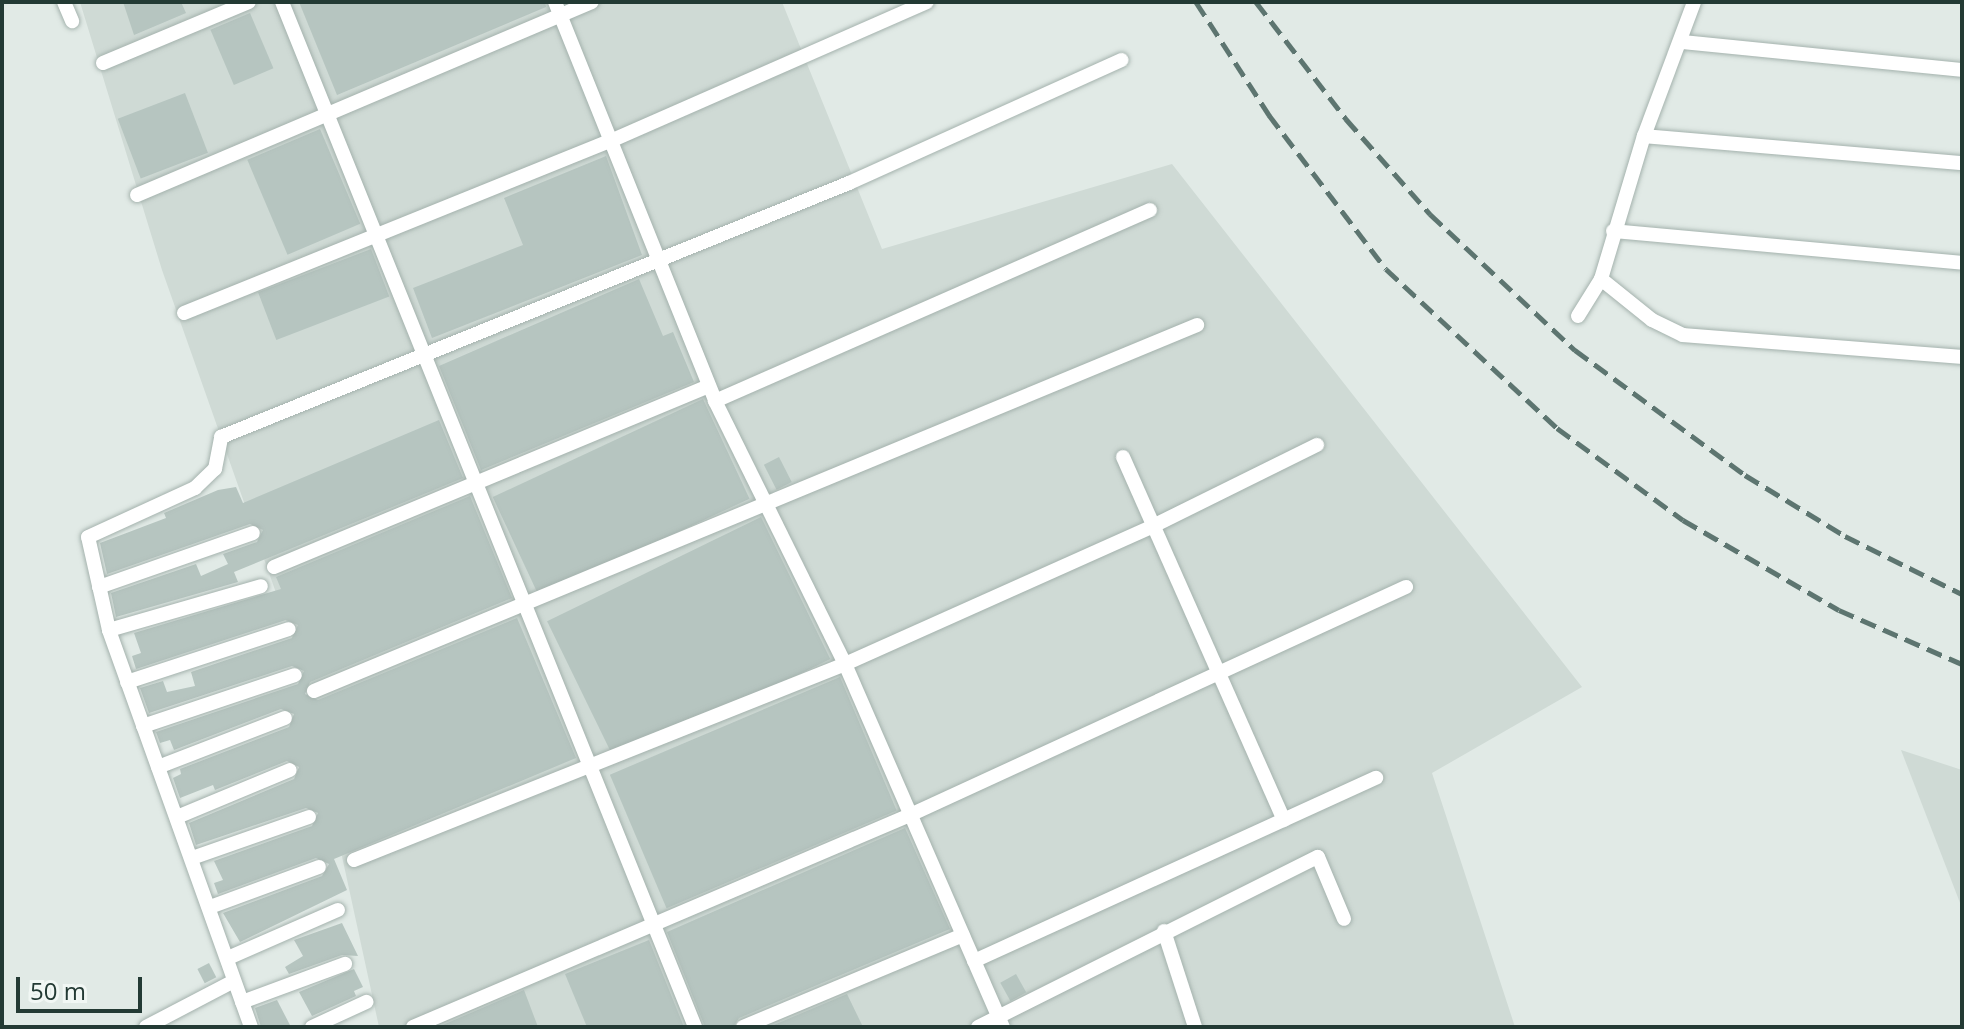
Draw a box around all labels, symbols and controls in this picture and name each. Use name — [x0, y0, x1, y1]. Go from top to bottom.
scale bar — [20, 961, 146, 1011]
text: 50 m — [30, 974, 86, 1007]

